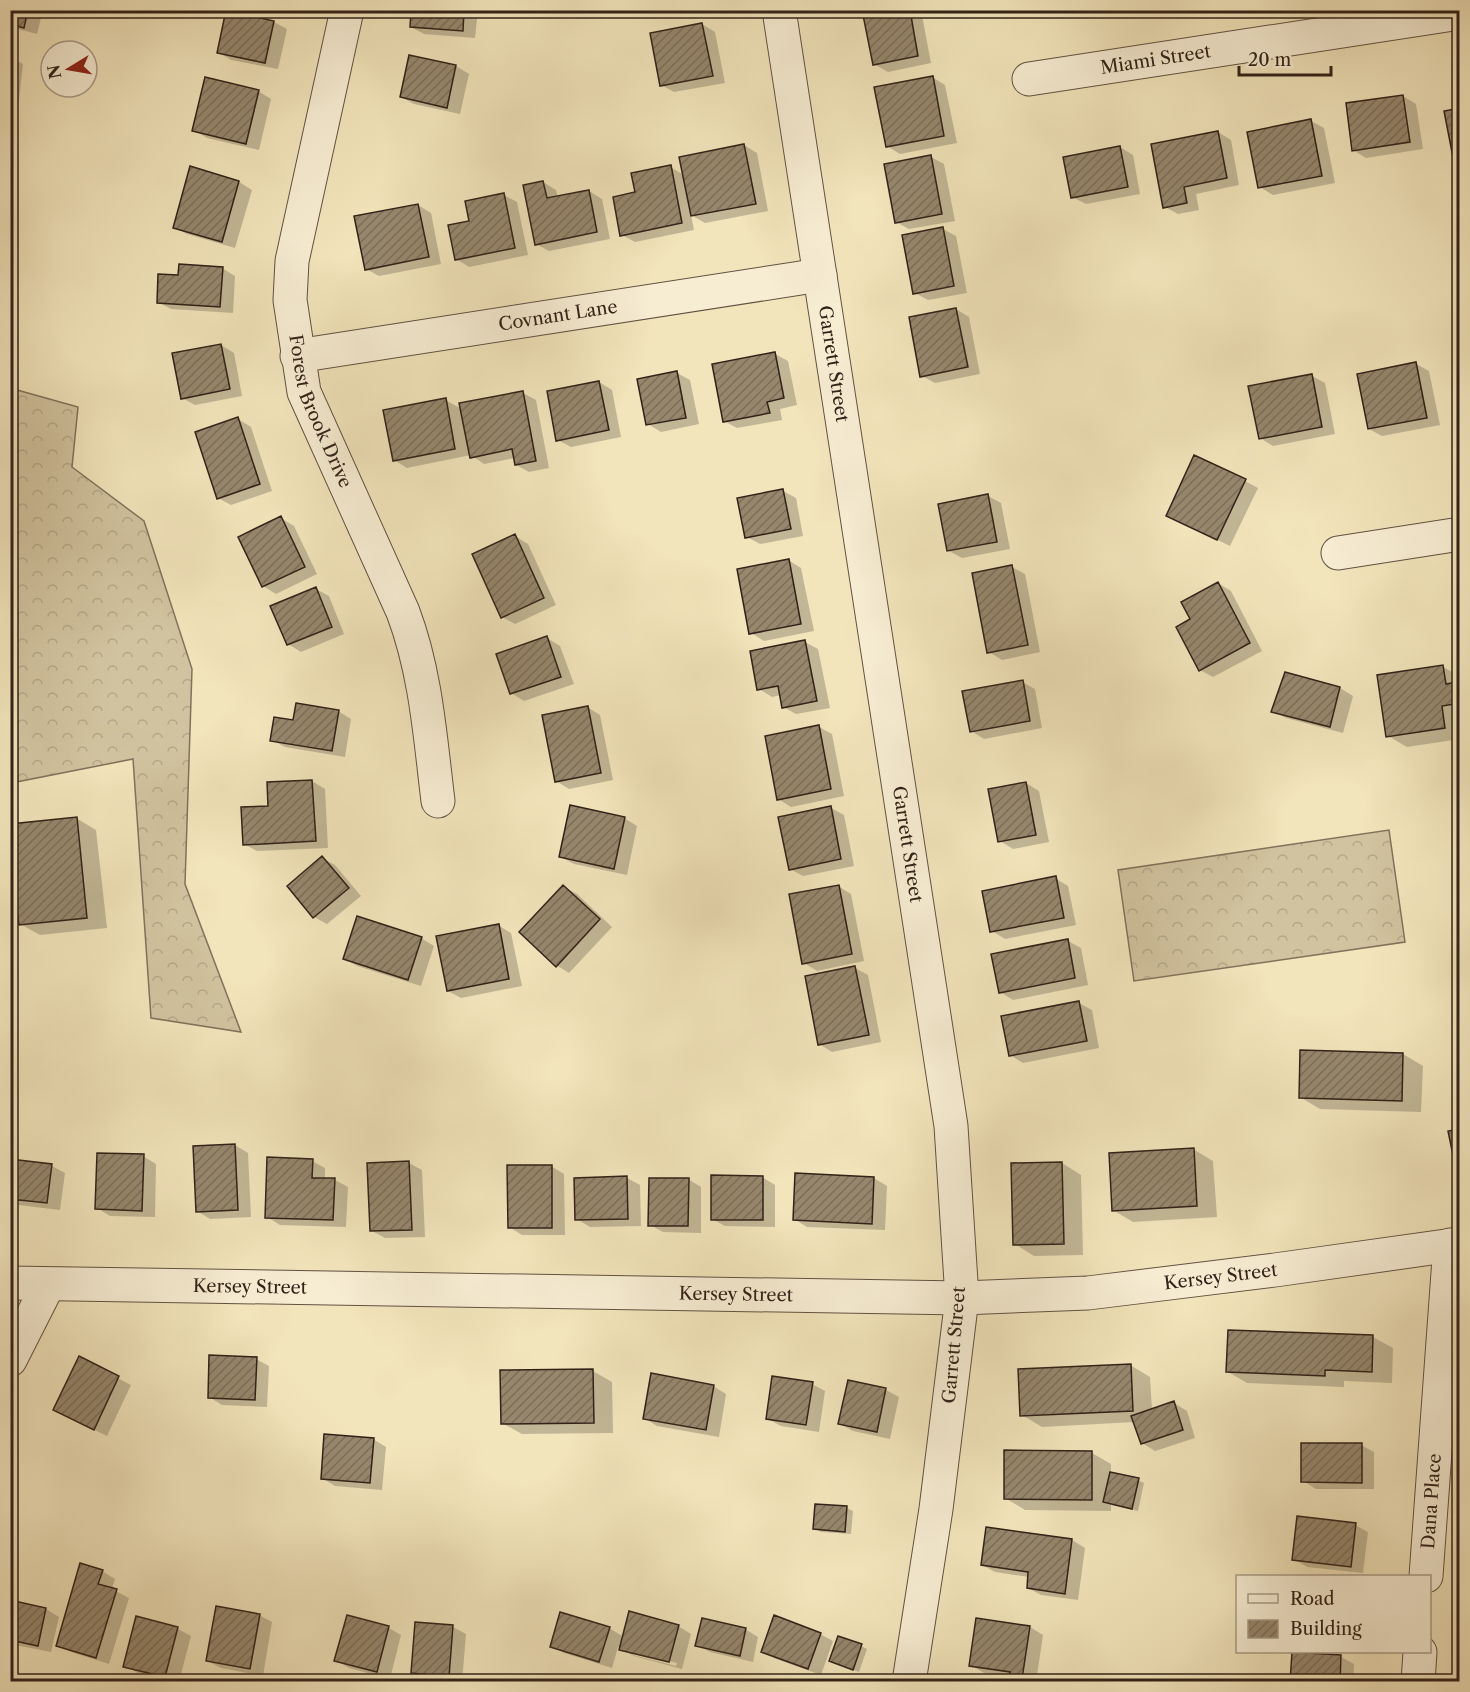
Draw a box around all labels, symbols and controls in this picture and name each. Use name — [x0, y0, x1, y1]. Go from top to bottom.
north arrow — [39, 39, 99, 99]
scale bar — [1239, 39, 1330, 77]
street label: Miami Street — [1099, 40, 1213, 79]
text: 20 m — [1248, 49, 1292, 71]
text: N — [43, 63, 65, 81]
street label: Covnant Lane — [497, 296, 619, 336]
street label: Garrett Street — [814, 304, 853, 424]
street label: Forest Brook Drive — [284, 333, 357, 491]
street label: Garrett Street — [888, 784, 927, 905]
street label: Kersey Street — [1163, 1259, 1279, 1295]
street label: Kersey Street — [193, 1275, 308, 1299]
street label: Kersey Street — [679, 1283, 794, 1306]
street label: Garrett Street — [938, 1285, 970, 1405]
street label: Dana Place — [1417, 1453, 1446, 1550]
legend — [1236, 1575, 1431, 1653]
text: Road — [1290, 1588, 1335, 1610]
text: Building — [1290, 1618, 1362, 1640]

